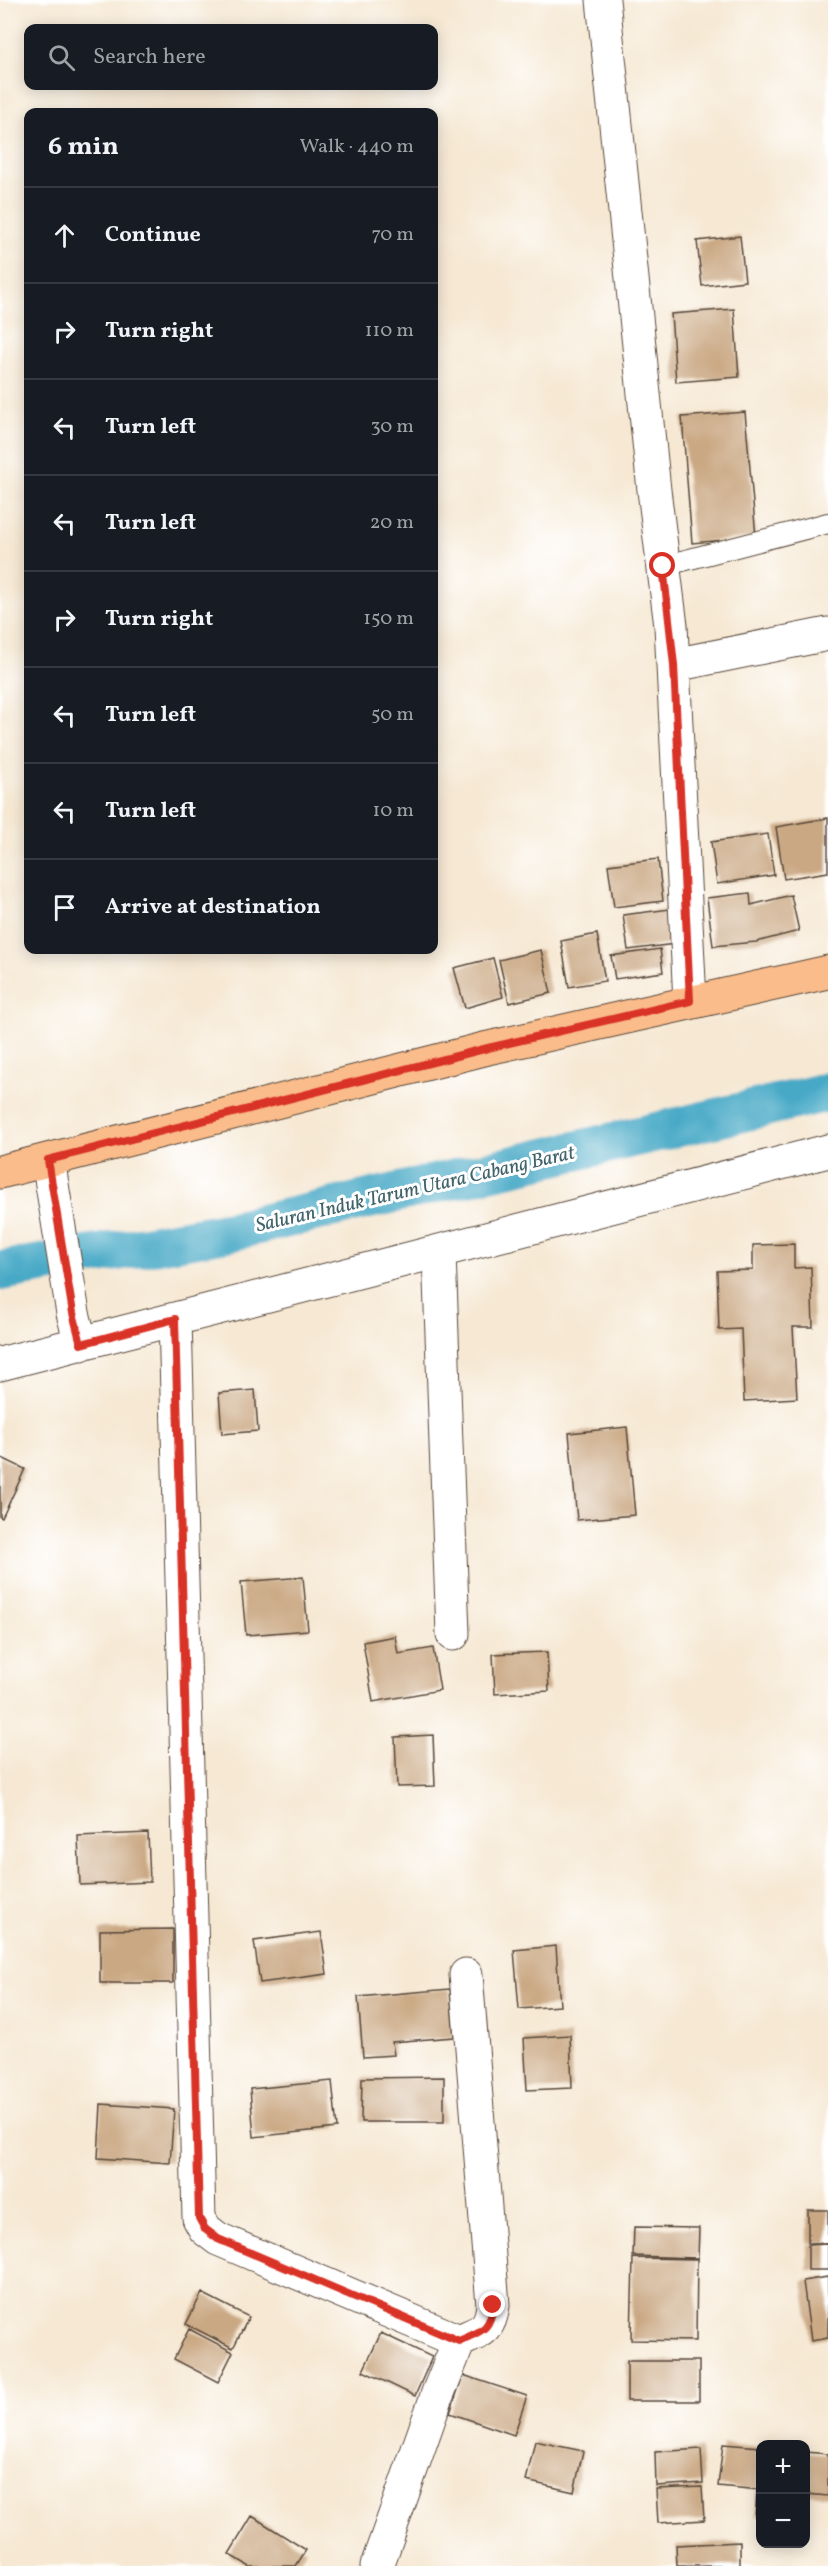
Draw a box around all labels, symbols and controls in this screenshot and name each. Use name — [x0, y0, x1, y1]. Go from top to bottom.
search box — [24, 24, 438, 90]
icon: search — [45, 41, 78, 74]
text: Search here — [93, 42, 206, 73]
text: 6 min — [48, 129, 119, 165]
text: Walk · 440 m — [299, 133, 414, 161]
icon: ahead — [48, 219, 81, 252]
text: Continue — [105, 220, 201, 251]
text: 70 m — [371, 221, 414, 249]
icon: right — [48, 315, 81, 348]
text: Turn right — [105, 316, 213, 347]
text: 110 m — [365, 317, 414, 345]
icon: left — [48, 411, 81, 444]
text: Turn left — [105, 412, 196, 443]
text: 30 m — [370, 413, 414, 441]
icon: left — [48, 507, 81, 540]
text: Turn left — [105, 508, 196, 539]
text: 20 m — [370, 509, 414, 537]
route start — [649, 552, 675, 578]
icon: right — [48, 603, 81, 636]
text: Turn right — [105, 604, 213, 635]
text: 150 m — [363, 605, 414, 633]
icon: left — [48, 699, 81, 732]
text: Turn left — [105, 700, 196, 731]
text: 50 m — [371, 701, 414, 729]
icon: left — [48, 795, 81, 828]
text: Turn left — [105, 796, 196, 827]
text: 10 m — [373, 797, 414, 825]
icon: arrive — [48, 891, 81, 924]
text: Arrive at destination — [105, 892, 321, 923]
water label: Saluran Induk Tarum Utara Cabang Barat — [253, 1139, 578, 1240]
route end — [479, 2291, 505, 2317]
map controls — [756, 2440, 810, 2548]
button: + — [756, 2440, 810, 2494]
button: − — [756, 2494, 810, 2548]

